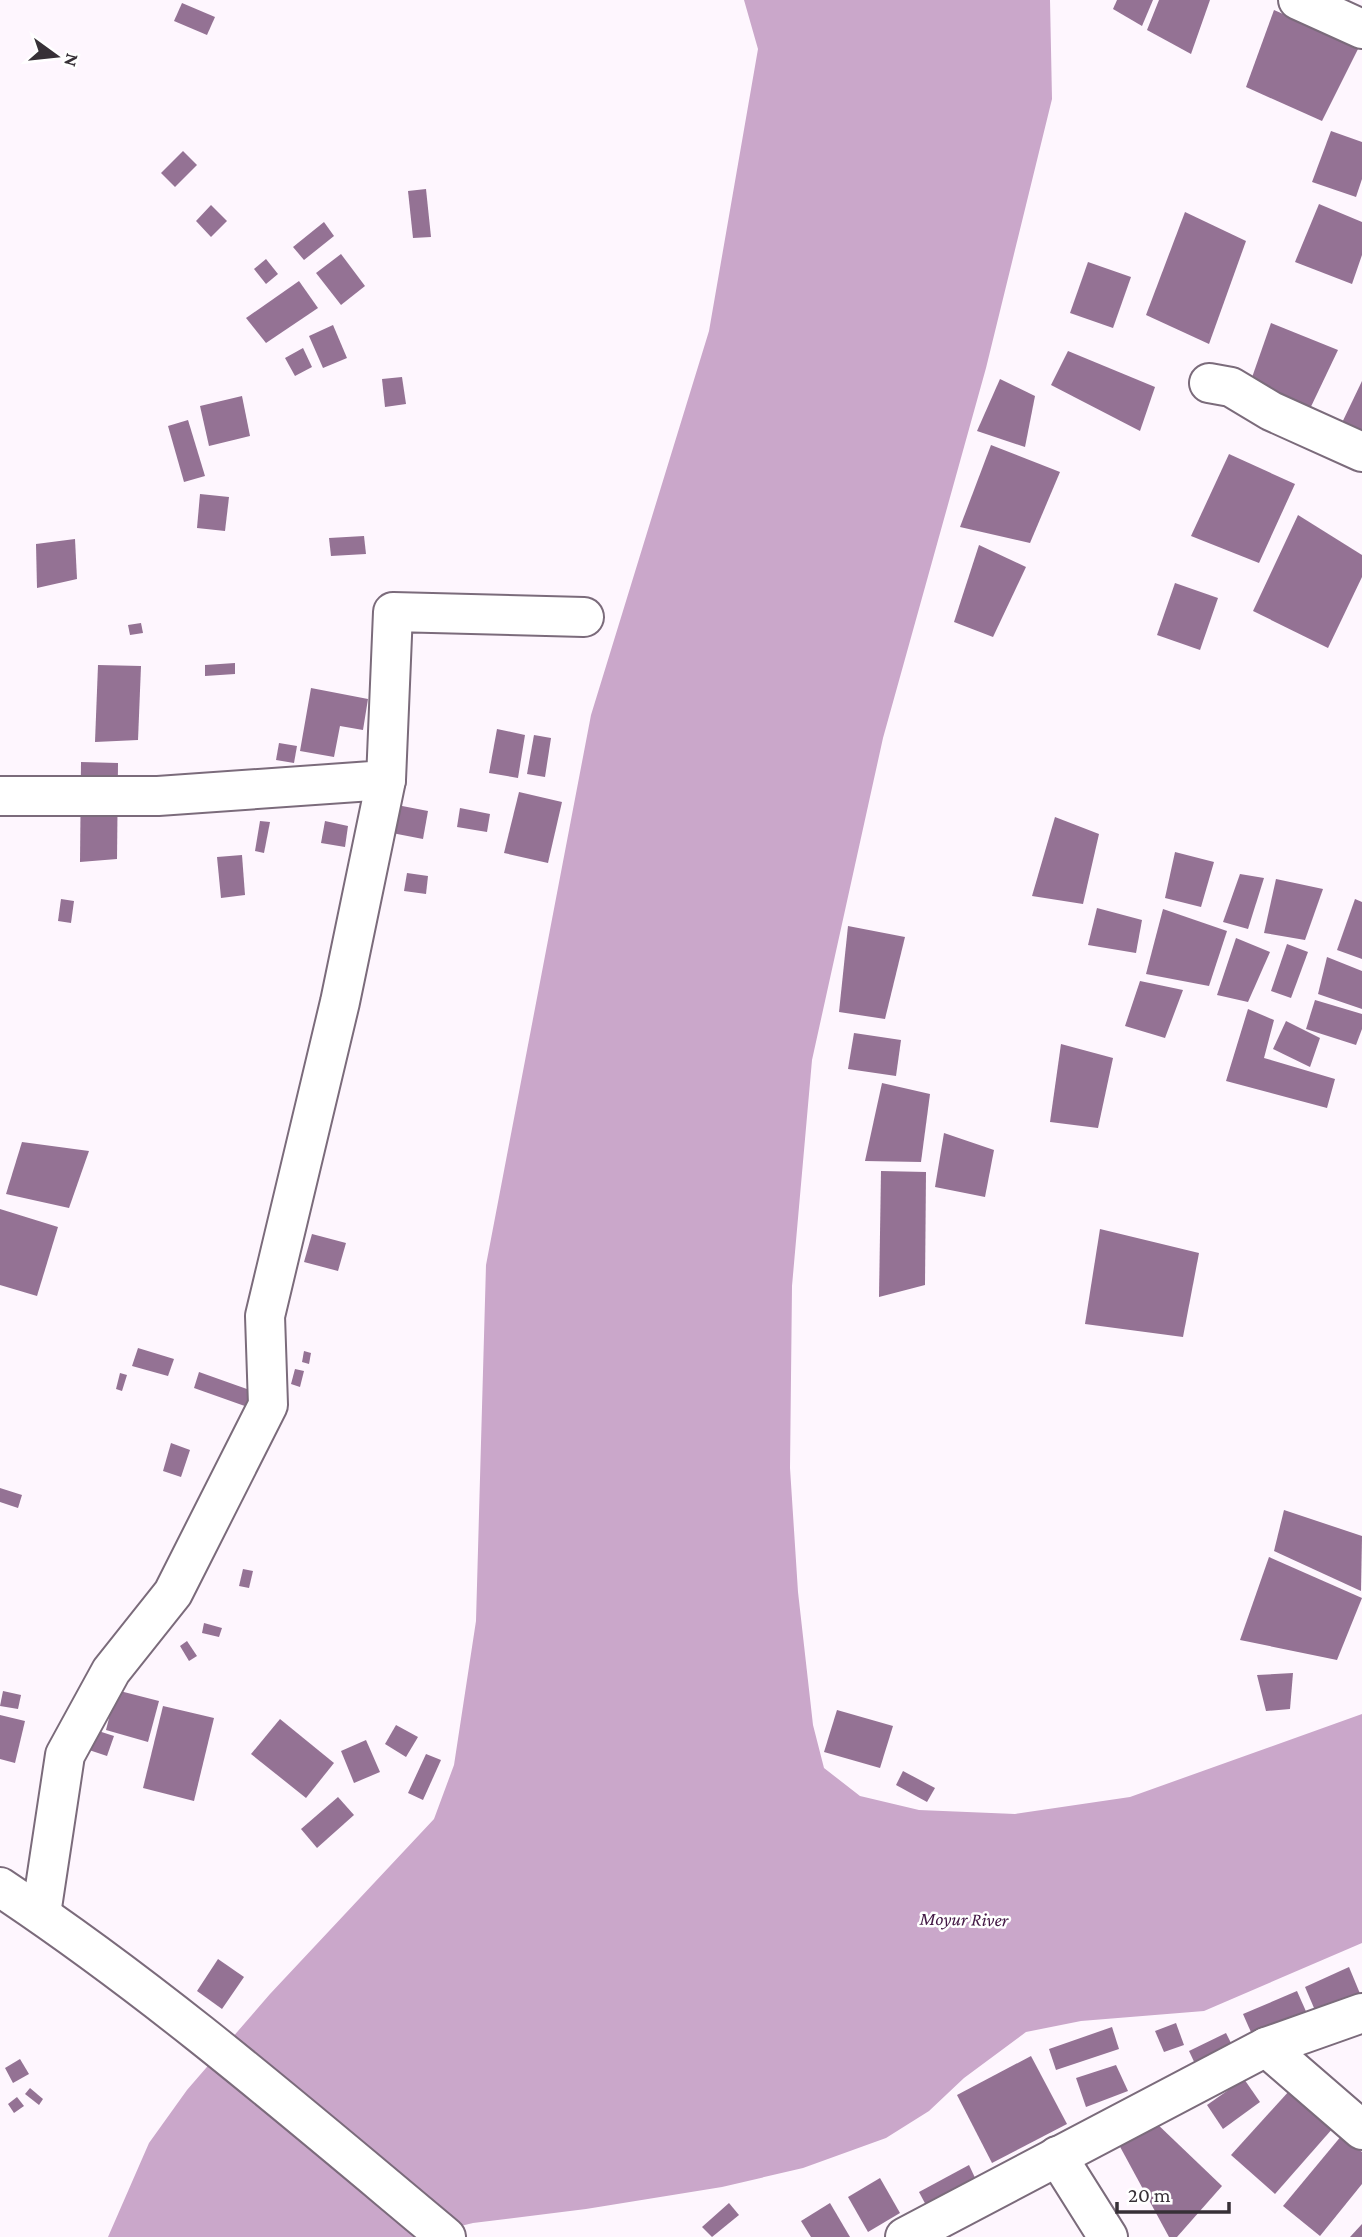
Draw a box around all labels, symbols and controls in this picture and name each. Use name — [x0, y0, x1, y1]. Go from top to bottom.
north arrow — [21, 21, 91, 91]
text: N — [60, 51, 84, 69]
water label: Moyur River — [918, 1908, 1010, 1930]
scale bar — [1117, 2170, 1229, 2214]
text: 20 m — [1128, 2183, 1171, 2207]

